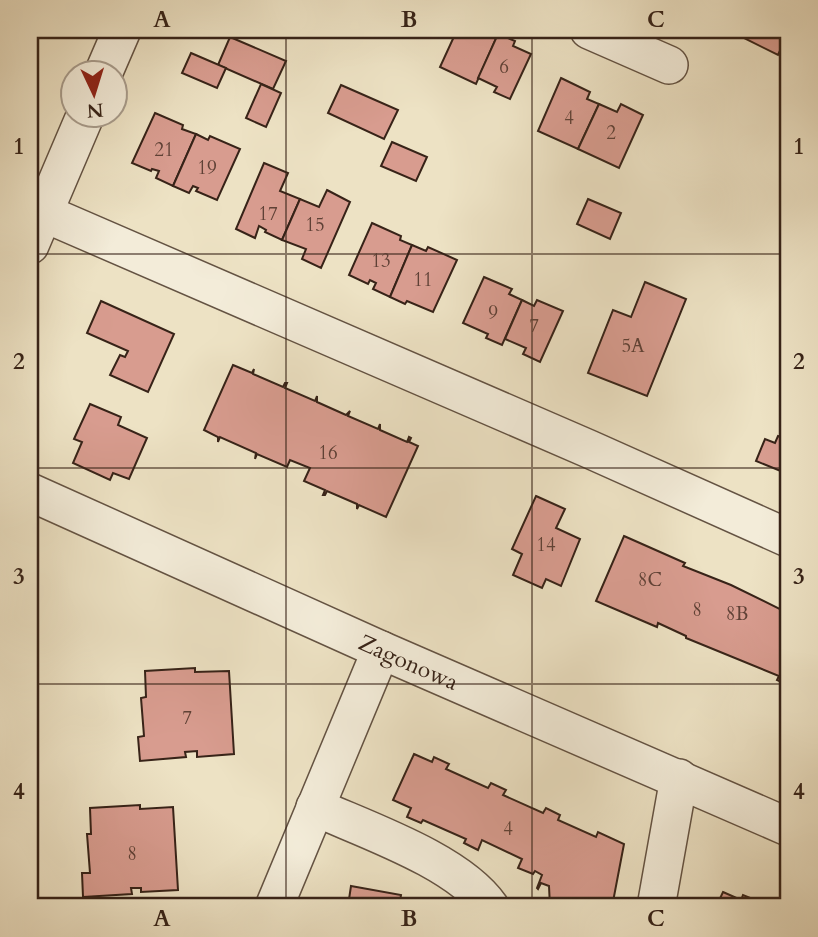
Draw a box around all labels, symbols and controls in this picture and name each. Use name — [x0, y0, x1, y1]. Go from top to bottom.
text: A — [153, 4, 171, 35]
text: B — [401, 4, 417, 35]
text: C — [647, 4, 665, 35]
house number: 6 — [499, 54, 509, 80]
north arrow — [60, 60, 130, 130]
text: N — [85, 96, 104, 124]
house number: 4 — [564, 105, 574, 131]
house number: 2 — [606, 120, 616, 146]
text: 1 — [13, 131, 25, 162]
text: 1 — [793, 131, 805, 162]
house number: 21 — [154, 137, 174, 163]
house number: 19 — [197, 155, 217, 181]
house number: 17 — [258, 201, 278, 227]
house number: 15 — [305, 212, 325, 238]
house number: 13 — [371, 248, 391, 274]
house number: 11 — [413, 267, 433, 293]
house number: 9 — [488, 300, 498, 326]
house number: 7 — [529, 313, 539, 339]
house number: 5A — [621, 333, 645, 359]
text: 2 — [13, 346, 25, 377]
text: 2 — [793, 346, 805, 377]
house number: 16 — [318, 440, 338, 466]
house number: 14 — [536, 532, 556, 558]
text: 3 — [13, 561, 25, 592]
text: 3 — [793, 561, 805, 592]
house number: 8C — [638, 567, 662, 593]
house number: 8 — [692, 597, 702, 623]
house number: 8B — [726, 601, 748, 627]
street label: Zagonowa — [354, 627, 463, 698]
house number: 7 — [182, 705, 192, 731]
text: 4 — [13, 776, 25, 807]
text: 4 — [793, 776, 805, 807]
house number: 4 — [503, 816, 513, 842]
house number: 8 — [127, 841, 137, 867]
text: A — [153, 903, 171, 934]
text: B — [401, 903, 417, 934]
text: C — [647, 903, 665, 934]

